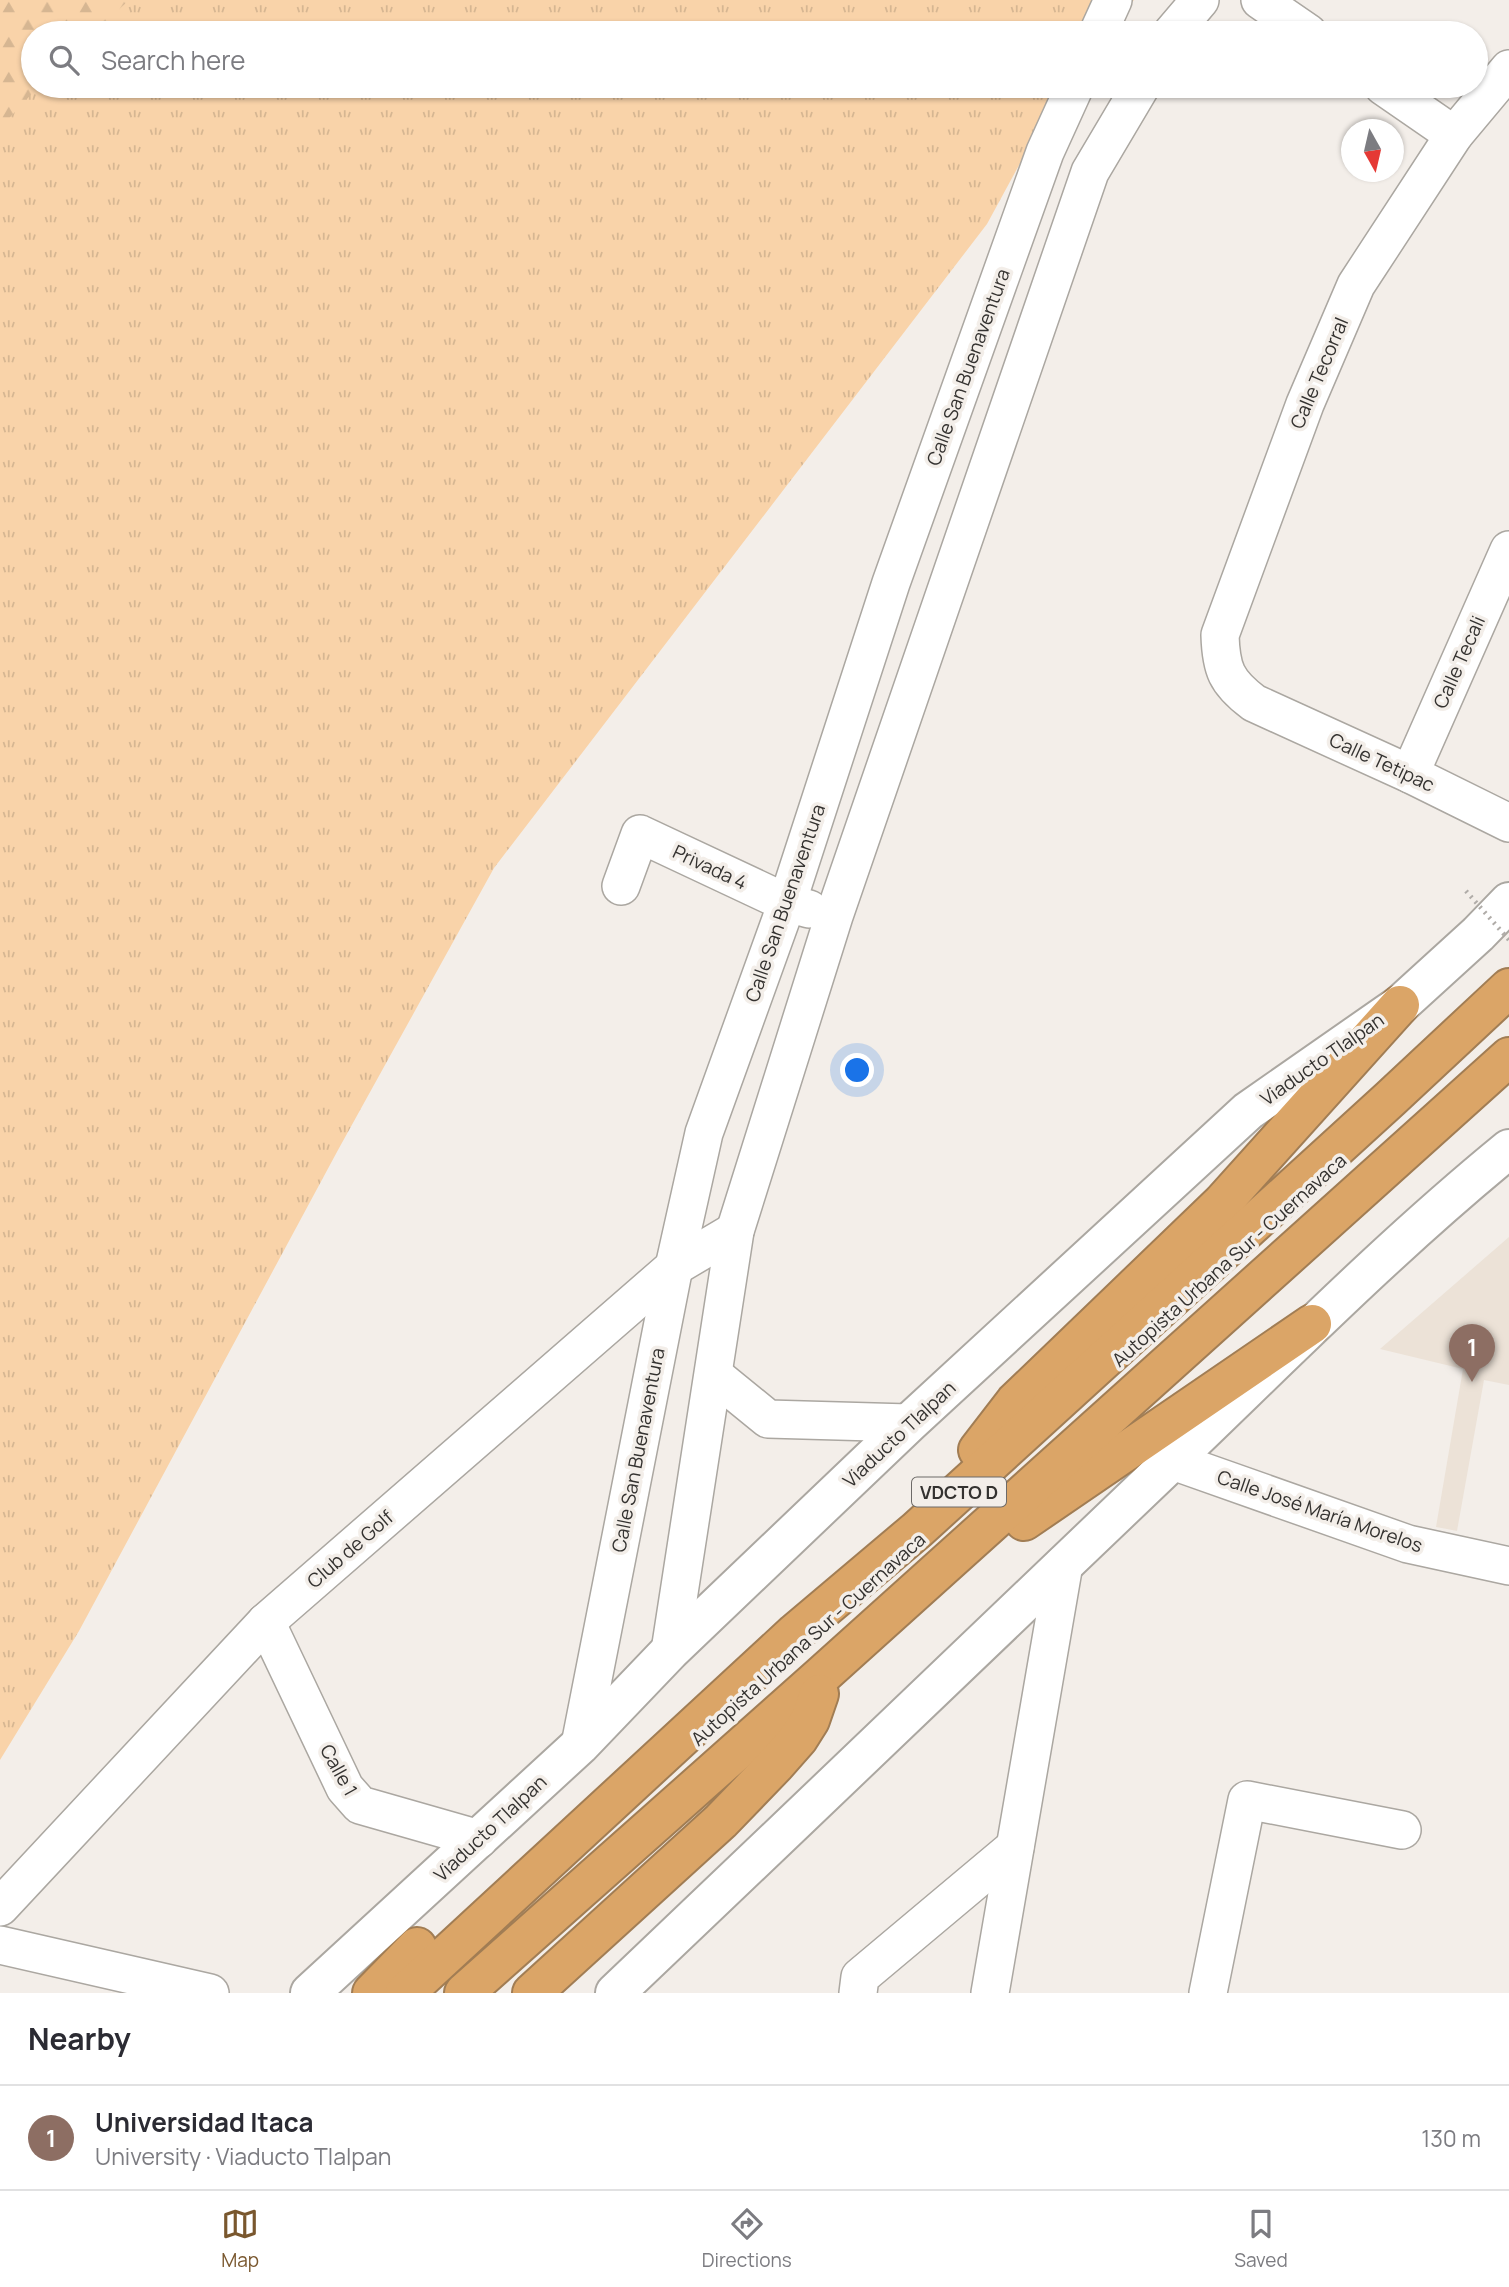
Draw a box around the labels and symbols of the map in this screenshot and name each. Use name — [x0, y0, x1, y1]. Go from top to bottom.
north arrow — [1341, 119, 1404, 182]
street label: Calle San Buenaventura — [920, 265, 1016, 469]
street label: Calle Tecorral — [1284, 313, 1354, 433]
street label: Calle Tecali — [1427, 612, 1491, 712]
street label: Calle Tetipac — [1325, 726, 1439, 798]
street label: Calle San Buenaventura — [739, 801, 831, 1005]
street label: Privada 4 — [669, 838, 751, 896]
street label: Viaducto Tlalpan — [1255, 1007, 1389, 1111]
your location — [840, 1053, 874, 1087]
street label: Autopista Urbana Sur - Cuernavaca — [1106, 1147, 1352, 1373]
pin: 1 — [1449, 1324, 1495, 1382]
street label: Calle San Buenaventura — [605, 1346, 671, 1554]
street label: Viaducto Tlalpan — [837, 1375, 961, 1493]
street label: Calle José María Morelos — [1214, 1464, 1426, 1558]
road number: VDCTO D — [912, 1478, 1006, 1506]
street label: Club de Golf — [301, 1504, 399, 1594]
street label: Autopista Urbana Sur - Cuernavaca — [685, 1526, 931, 1752]
street label: Calle 1 — [314, 1739, 364, 1801]
street label: Viaducto Tlalpan — [428, 1769, 552, 1887]

